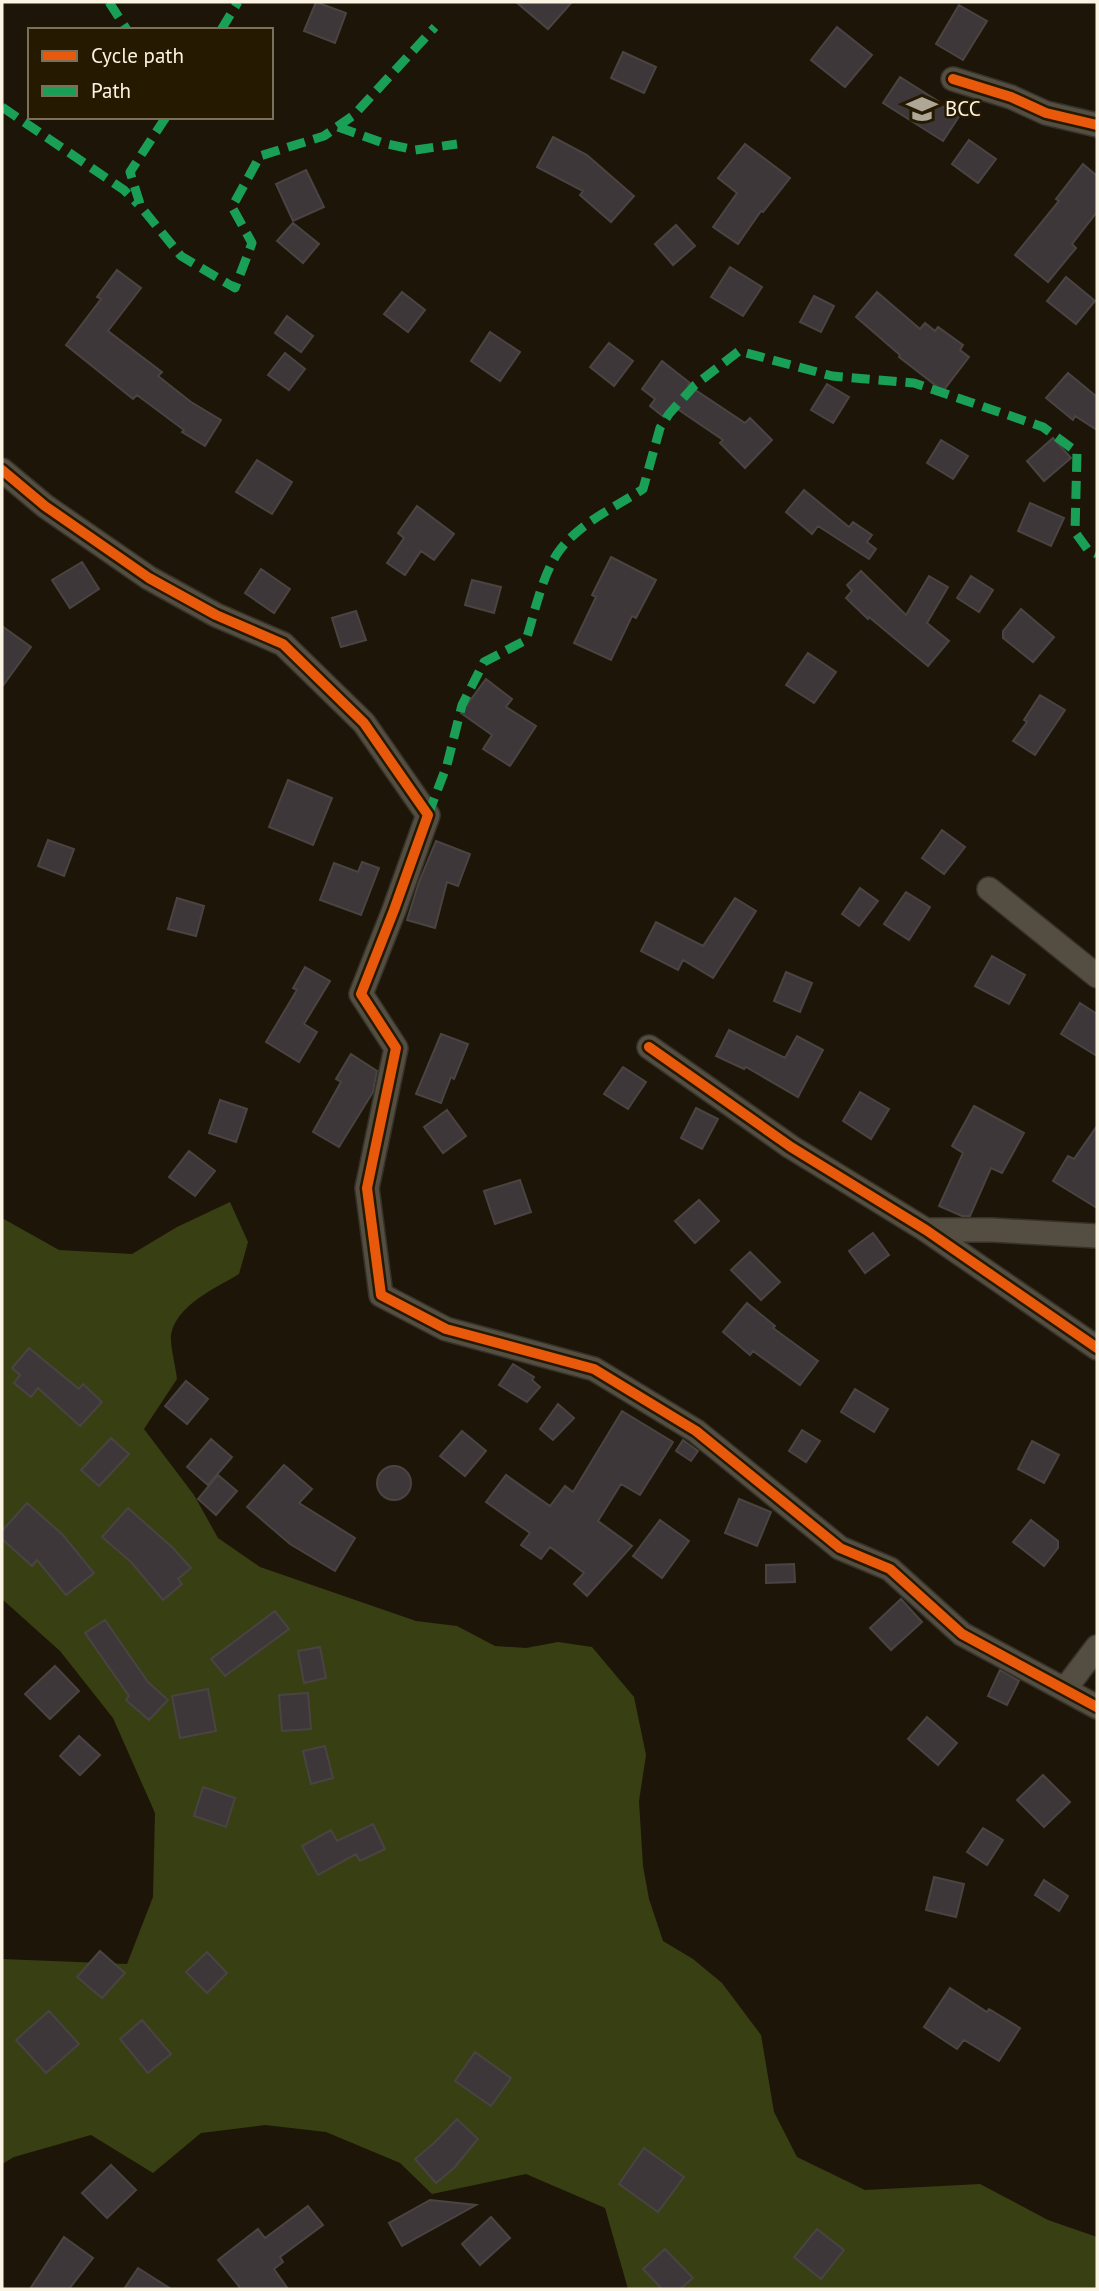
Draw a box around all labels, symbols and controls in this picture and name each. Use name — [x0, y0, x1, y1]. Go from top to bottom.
legend — [28, 28, 273, 119]
text: Cycle path — [91, 42, 184, 69]
text: Path — [91, 77, 131, 104]
school or university icon: BCC — [905, 92, 939, 126]
place label: BCC — [945, 95, 981, 122]

